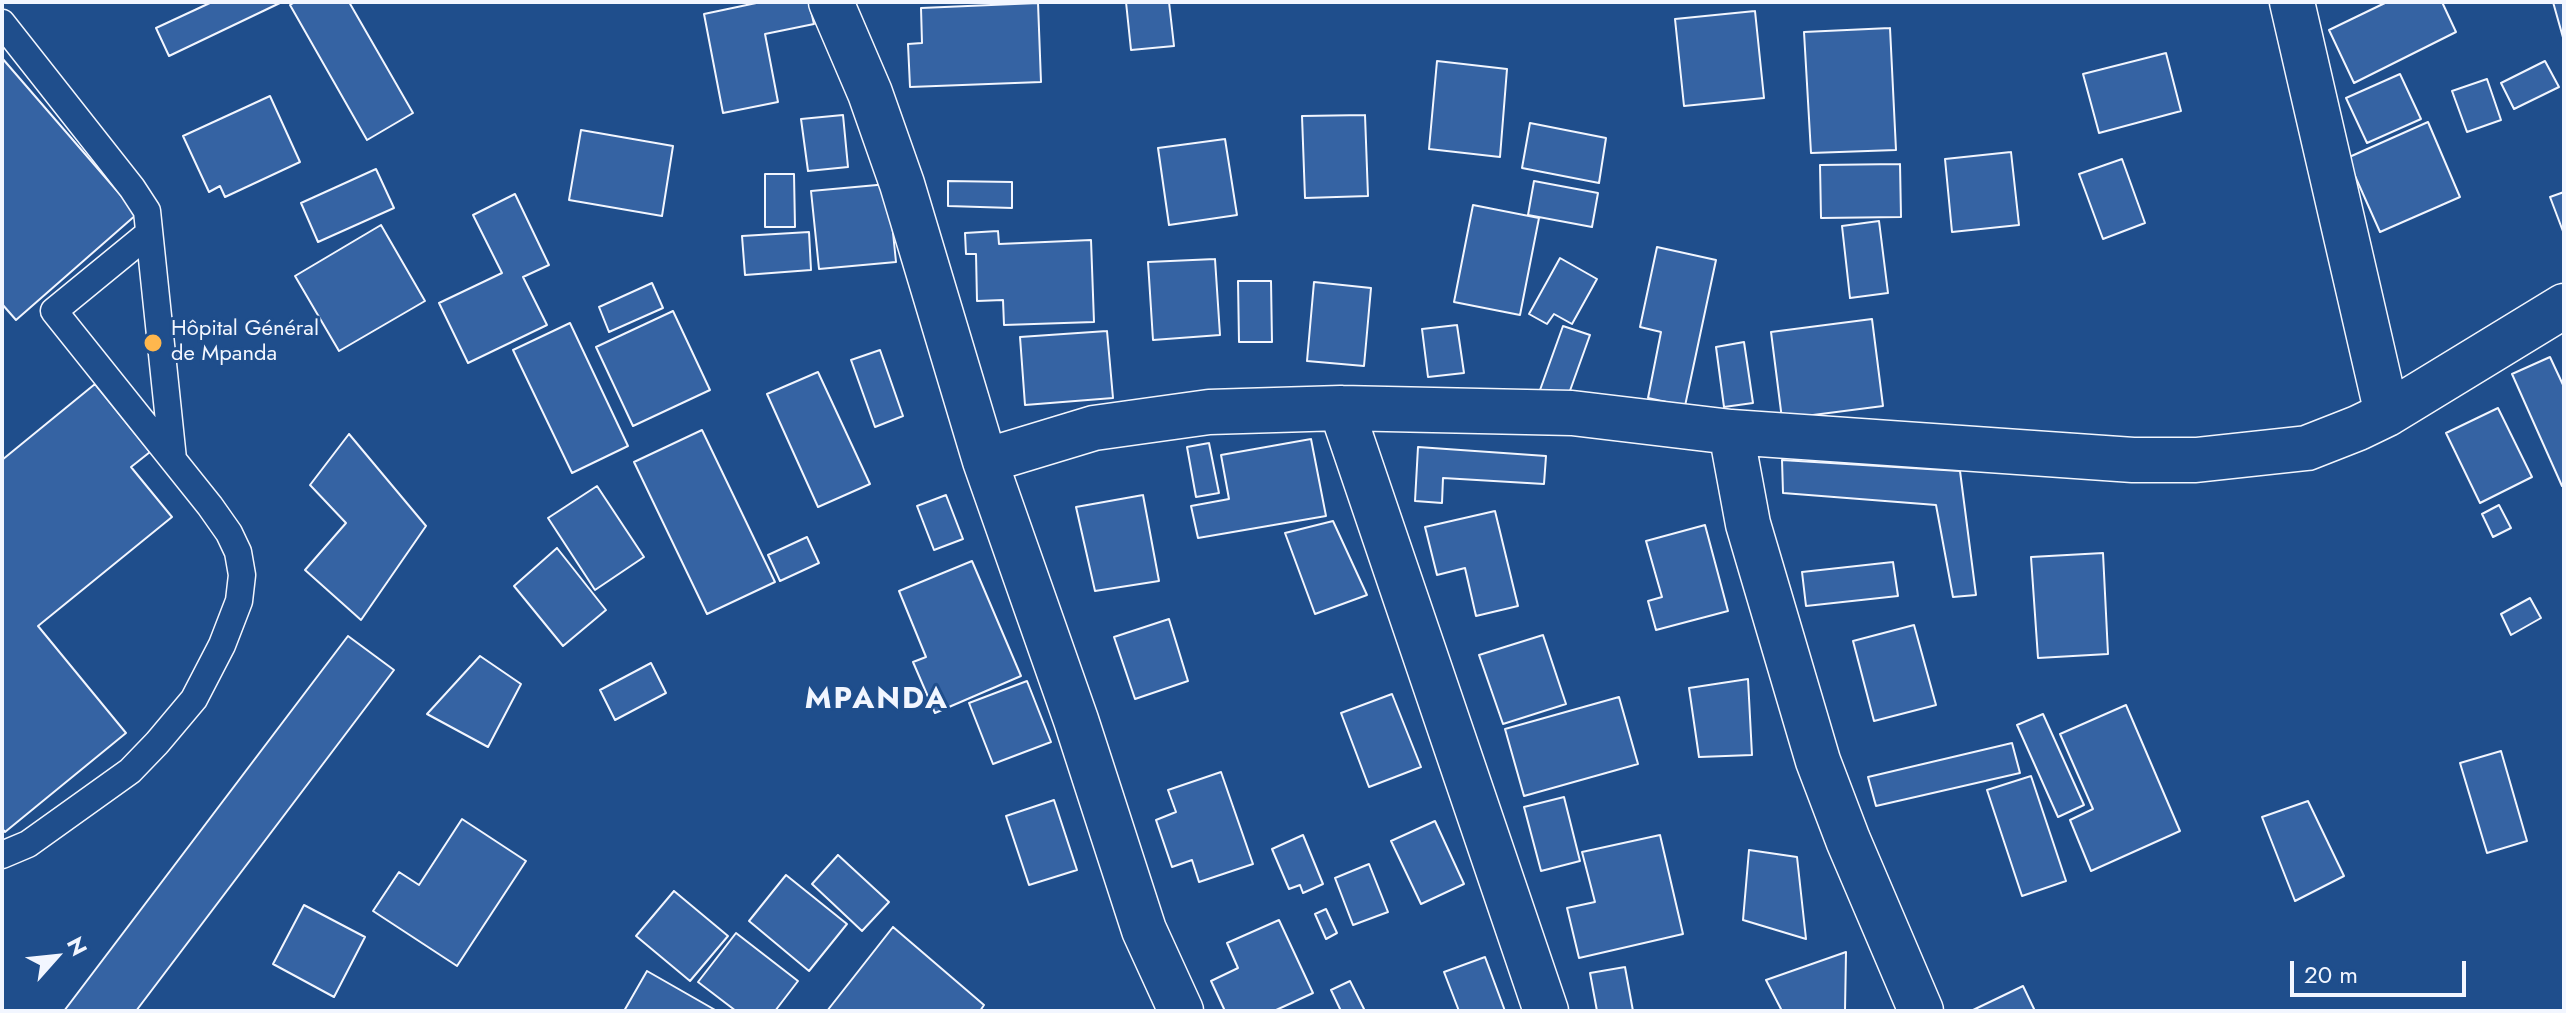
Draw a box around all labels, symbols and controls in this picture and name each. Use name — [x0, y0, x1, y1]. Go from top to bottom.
place label: Hôpital Général de Mpanda — [171, 317, 319, 368]
marker: Hôpital Général de Mpanda — [142, 332, 164, 354]
district label: MPANDA — [805, 683, 949, 719]
north arrow — [16, 917, 96, 997]
text: N — [59, 931, 96, 961]
scale bar — [2294, 945, 2470, 995]
text: 20 m — [2304, 957, 2358, 992]

